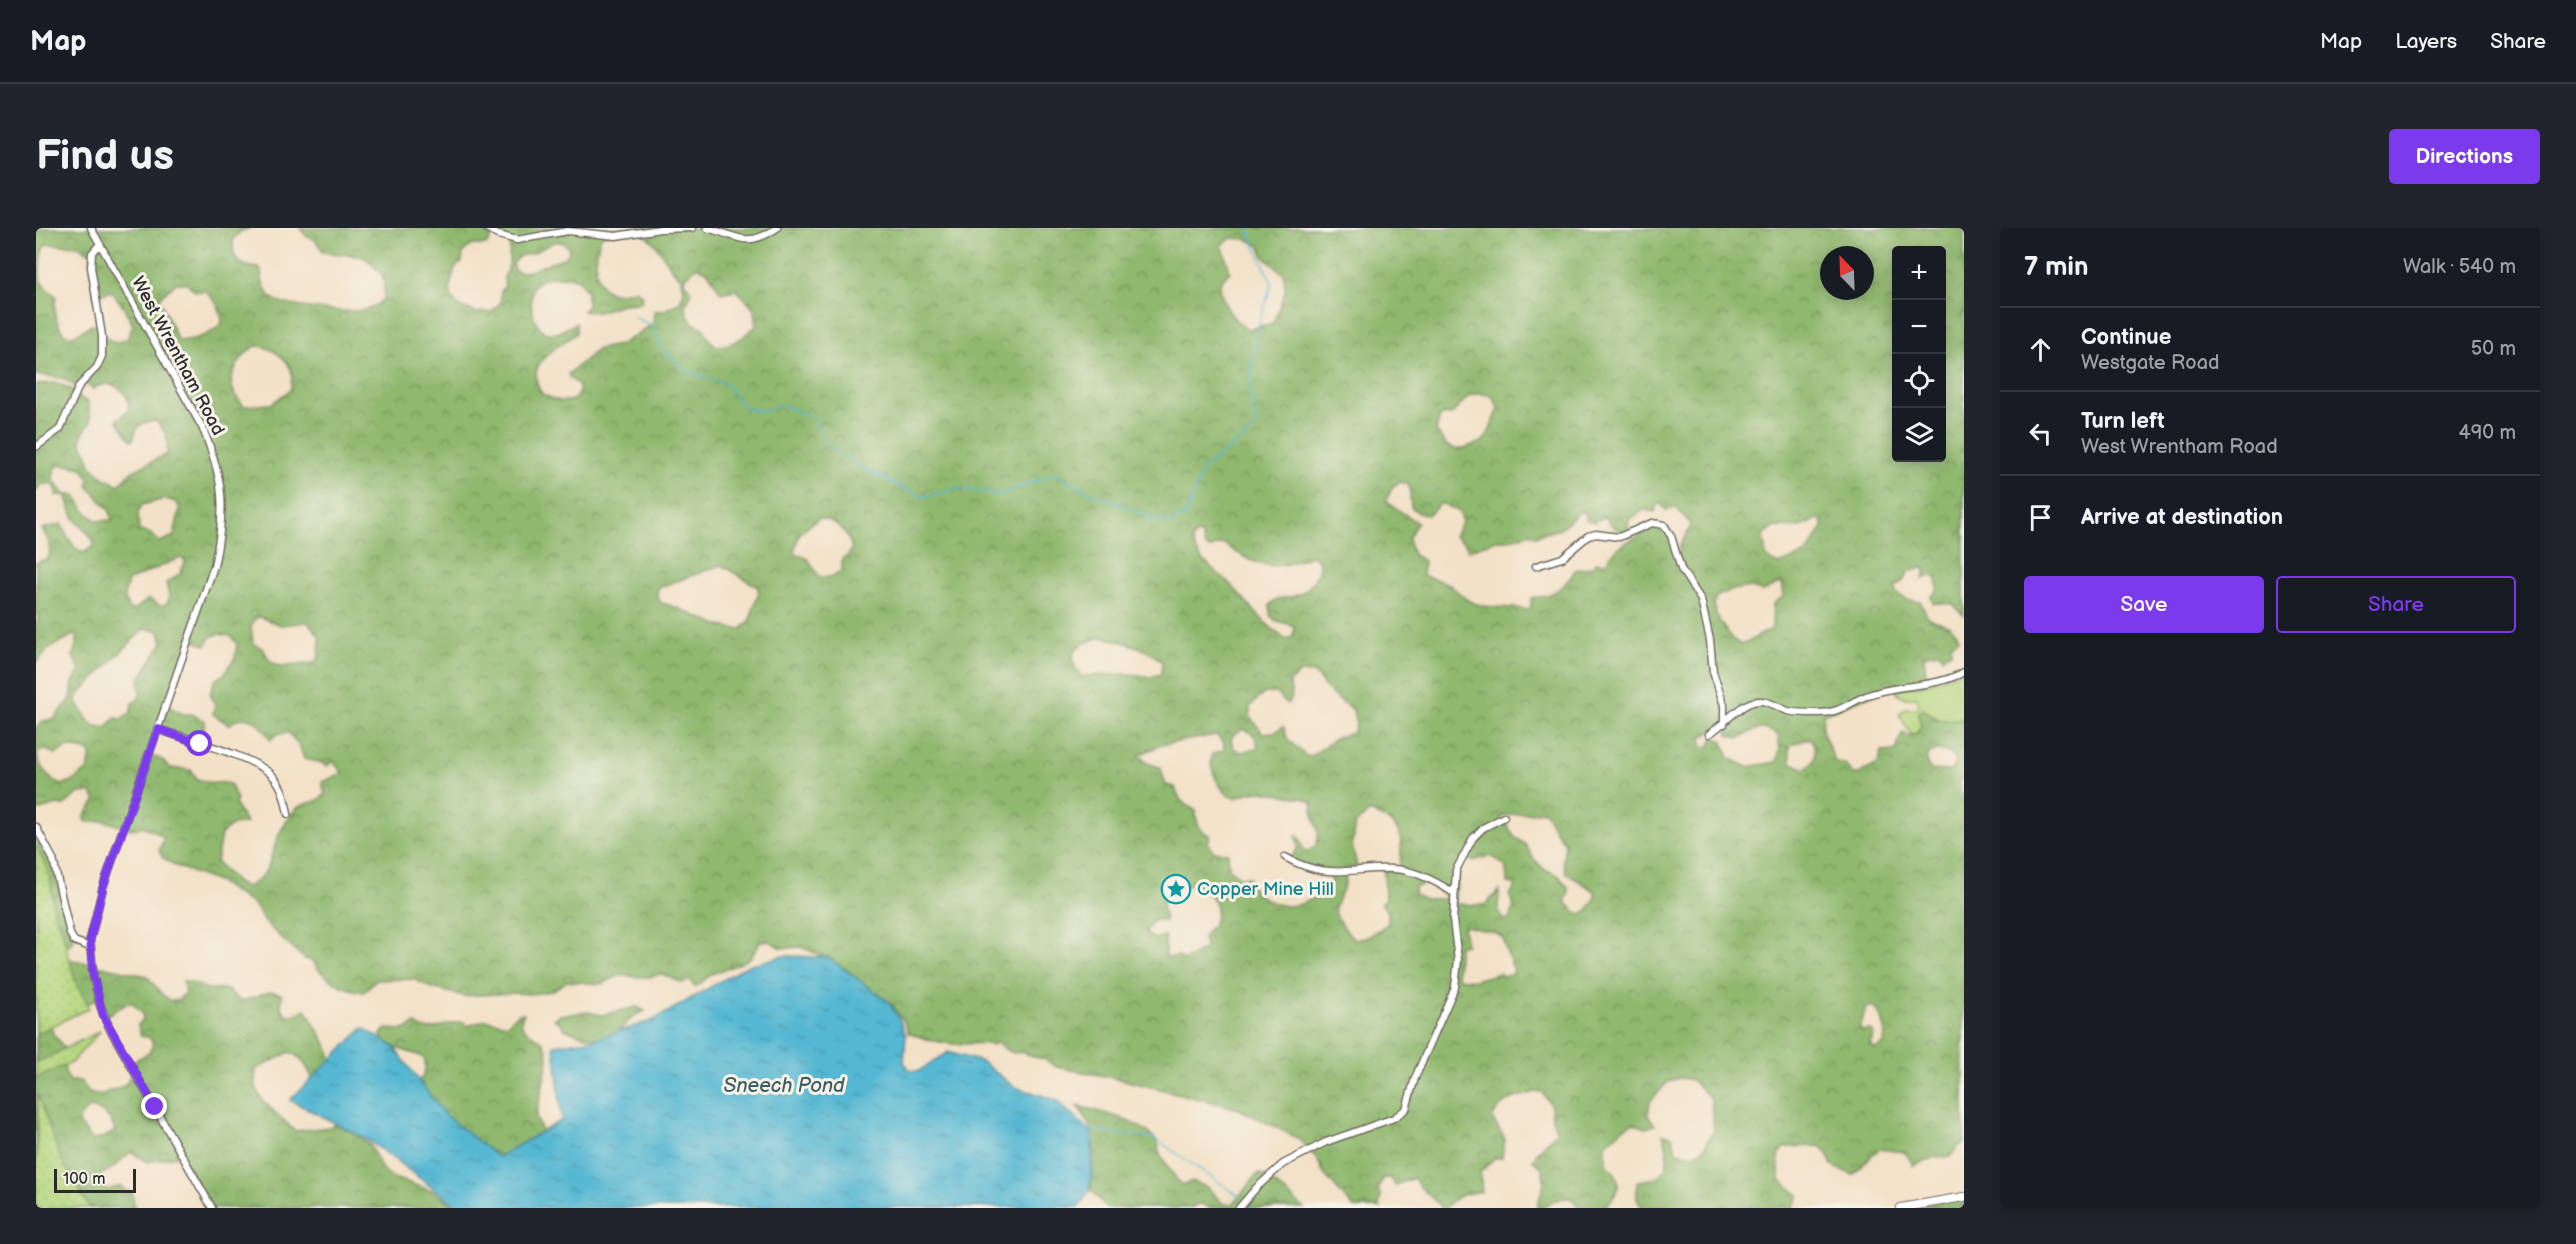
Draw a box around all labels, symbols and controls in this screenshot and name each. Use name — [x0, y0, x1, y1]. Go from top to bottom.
text: Map — [30, 25, 86, 58]
text: Map — [2320, 29, 2362, 54]
text: Layers — [2395, 29, 2457, 54]
text: Share — [2490, 29, 2546, 54]
button: Directions — [2389, 129, 2540, 184]
text: Find us — [36, 131, 174, 182]
north arrow — [1820, 246, 1874, 300]
map controls — [1892, 246, 1946, 462]
button: + — [1892, 246, 1946, 300]
text: 7 min — [2024, 252, 2088, 283]
text: Walk · 540 m — [2403, 255, 2516, 279]
street label: West Wrentham Road — [127, 273, 229, 439]
button: − — [1892, 300, 1946, 354]
text: Continue — [2081, 324, 2171, 351]
icon: ahead — [2024, 333, 2057, 366]
text: 50 m — [2471, 337, 2516, 361]
text: Westgate Road — [2081, 351, 2219, 375]
button: locate — [1892, 354, 1946, 408]
button: layers — [1892, 408, 1946, 462]
text: Turn left — [2081, 408, 2165, 435]
icon: left — [2024, 417, 2057, 450]
text: 490 m — [2459, 421, 2516, 445]
text: West Wrentham Road — [2081, 435, 2278, 459]
icon: arrive — [2024, 501, 2057, 534]
text: Arrive at destination — [2081, 504, 2283, 531]
button: Save — [2024, 576, 2264, 633]
button: Share — [2276, 576, 2516, 633]
route start — [186, 730, 212, 756]
place icon: Copper Mine Hill — [1160, 873, 1192, 905]
place label: Copper Mine Hill — [1197, 879, 1334, 900]
water label: Sneech Pond — [723, 1074, 845, 1098]
route end — [141, 1093, 167, 1119]
scale bar — [54, 1166, 136, 1194]
text: 100 m — [63, 1170, 106, 1189]

